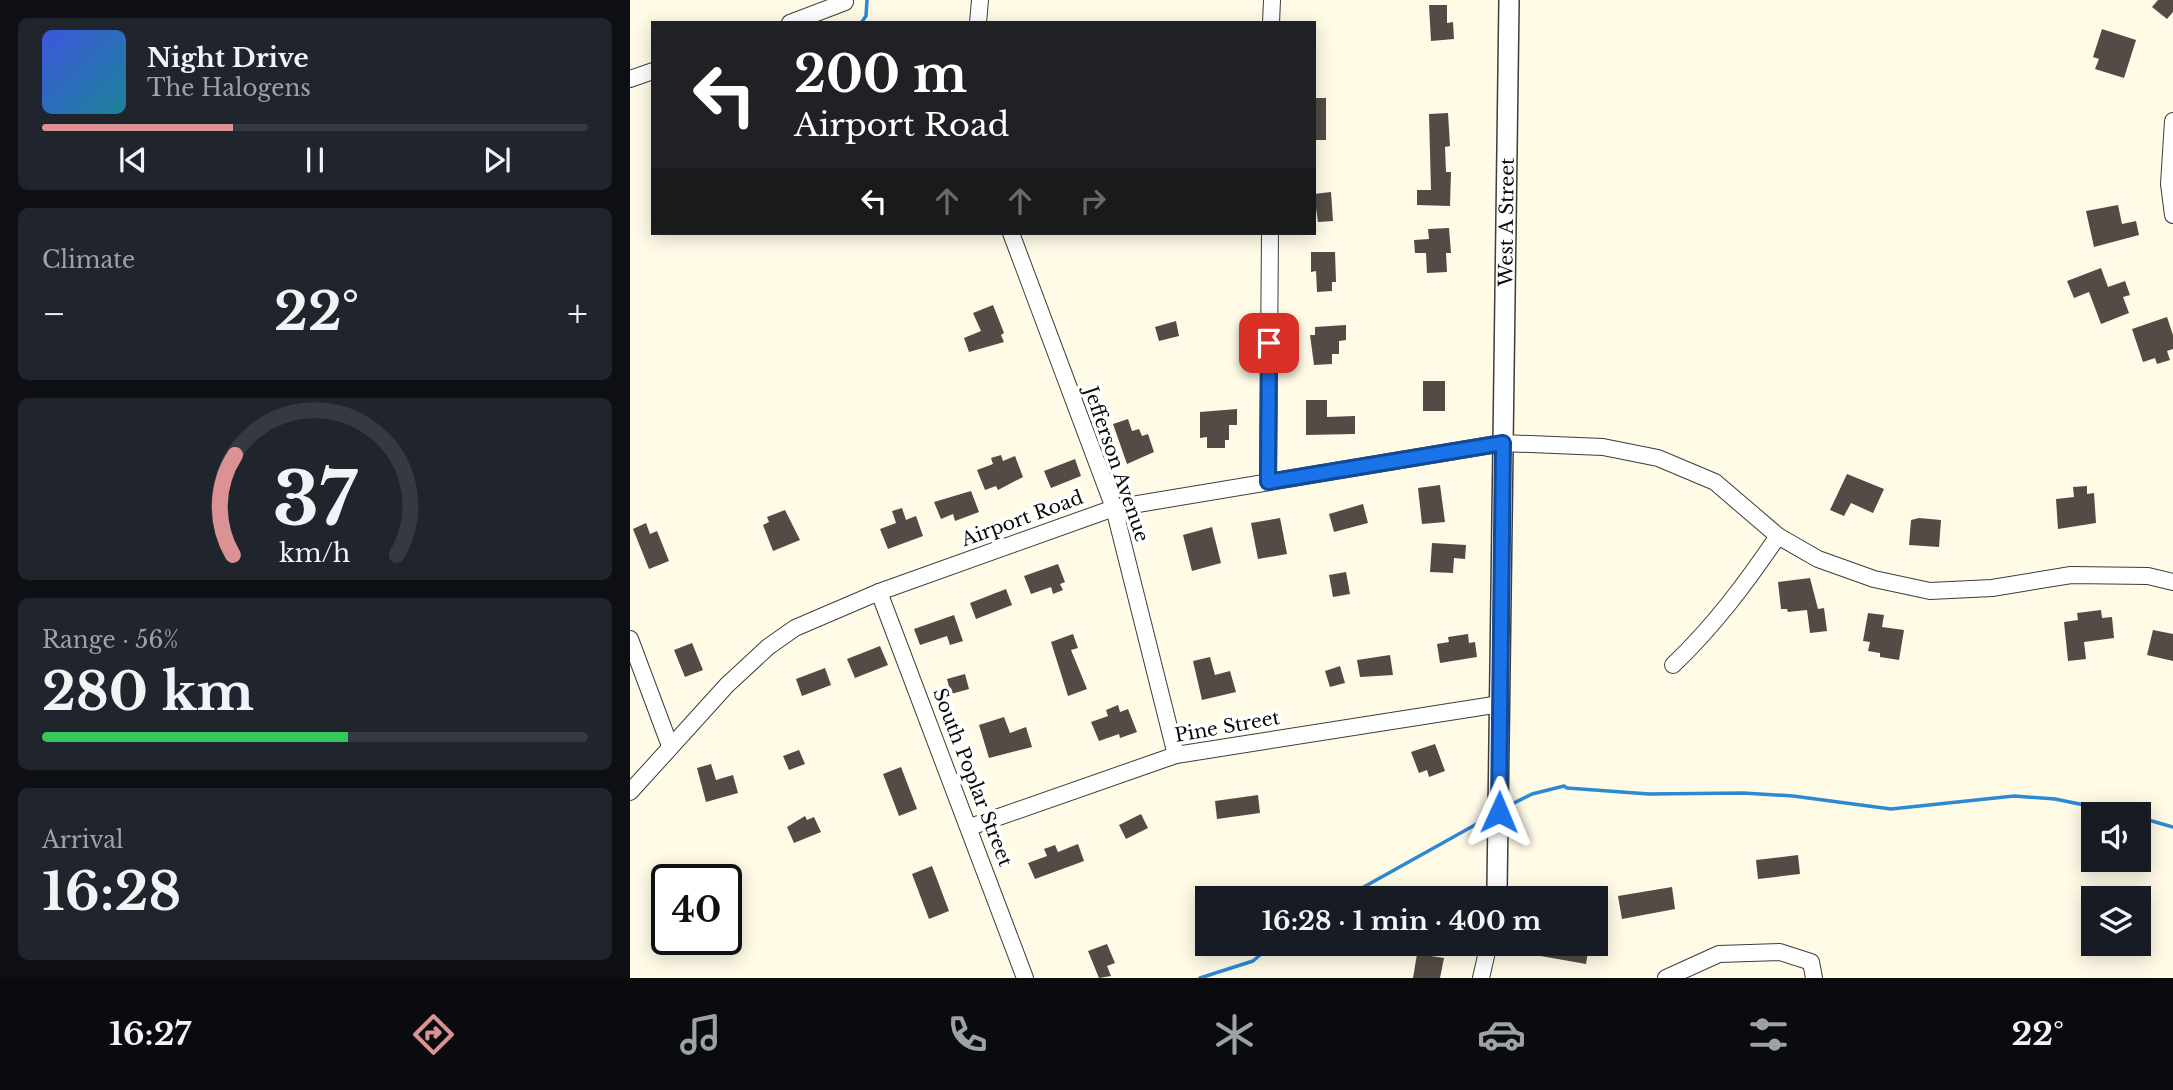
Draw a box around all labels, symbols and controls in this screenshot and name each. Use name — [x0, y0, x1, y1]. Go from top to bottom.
text: Night Drive — [147, 42, 309, 74]
text: 200 m — [794, 44, 967, 105]
icon: left — [679, 49, 770, 140]
text: The Halogens — [147, 74, 311, 102]
text: Airport Road — [794, 105, 1009, 145]
icon: previous — [114, 141, 152, 179]
icon: pause — [296, 141, 334, 179]
icon: next — [478, 141, 516, 179]
street label: West A Street — [1494, 157, 1519, 288]
icon: left — [855, 182, 893, 220]
icon: ahead — [928, 182, 966, 220]
icon: ahead — [1001, 182, 1039, 220]
icon: right — [1074, 182, 1112, 220]
text: Climate — [42, 246, 135, 274]
text: 22° — [274, 280, 359, 344]
text: − — [42, 290, 66, 337]
text: + — [567, 290, 588, 337]
pin — [1239, 313, 1299, 373]
icon: arrive — [1250, 324, 1288, 362]
street label: Jefferson Avenue — [1078, 381, 1154, 545]
text: 37 — [273, 454, 358, 545]
street label: Airport Road — [957, 486, 1086, 551]
text: km/h — [280, 538, 350, 569]
text: Range · 56% — [42, 626, 179, 654]
text: 280 km — [42, 660, 254, 724]
street label: South Poplar Street — [928, 685, 1017, 870]
street label: Pine Street — [1173, 706, 1282, 747]
position arrow — [1462, 775, 1536, 849]
map controls — [2081, 802, 2151, 956]
button: sound — [2081, 802, 2151, 872]
text: Arrival — [42, 826, 123, 854]
text: 16:28 — [42, 860, 181, 924]
speed limit sign: 40 — [651, 864, 742, 955]
button: layers — [2081, 886, 2151, 956]
text: 16:28 · 1 min · 400 m — [1262, 905, 1541, 937]
icon: directions — [409, 1010, 458, 1059]
icon: music — [676, 1010, 725, 1059]
icon: phone — [943, 1010, 992, 1059]
icon: climate — [1210, 1010, 1259, 1059]
icon: car — [1477, 1010, 1526, 1059]
icon: filters — [1744, 1010, 1793, 1059]
text: 16:27 — [109, 1014, 191, 1054]
text: 22° — [2012, 1014, 2064, 1054]

